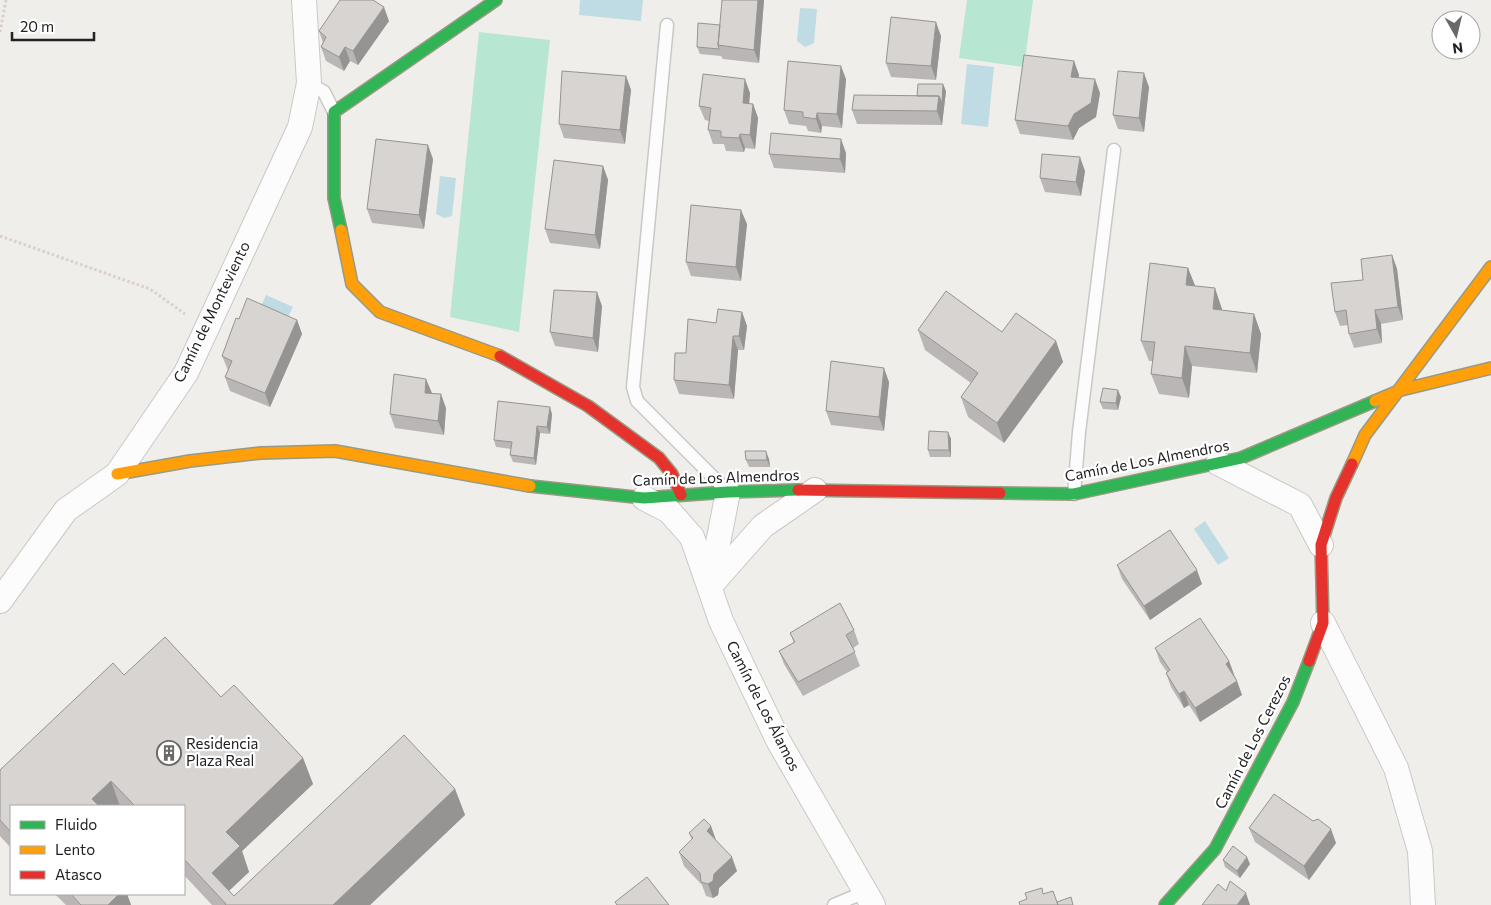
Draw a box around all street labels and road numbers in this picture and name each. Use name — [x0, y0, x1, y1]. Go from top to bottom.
street label: Camín de Monteviento — [169, 238, 253, 385]
street label: Camín de Los Almendros — [1063, 435, 1231, 485]
street label: Camín de Los Almendros — [632, 465, 800, 489]
street label: Camín de Los Álamos — [723, 637, 806, 774]
street label: Camín de Los Cerezos — [1210, 671, 1294, 812]

